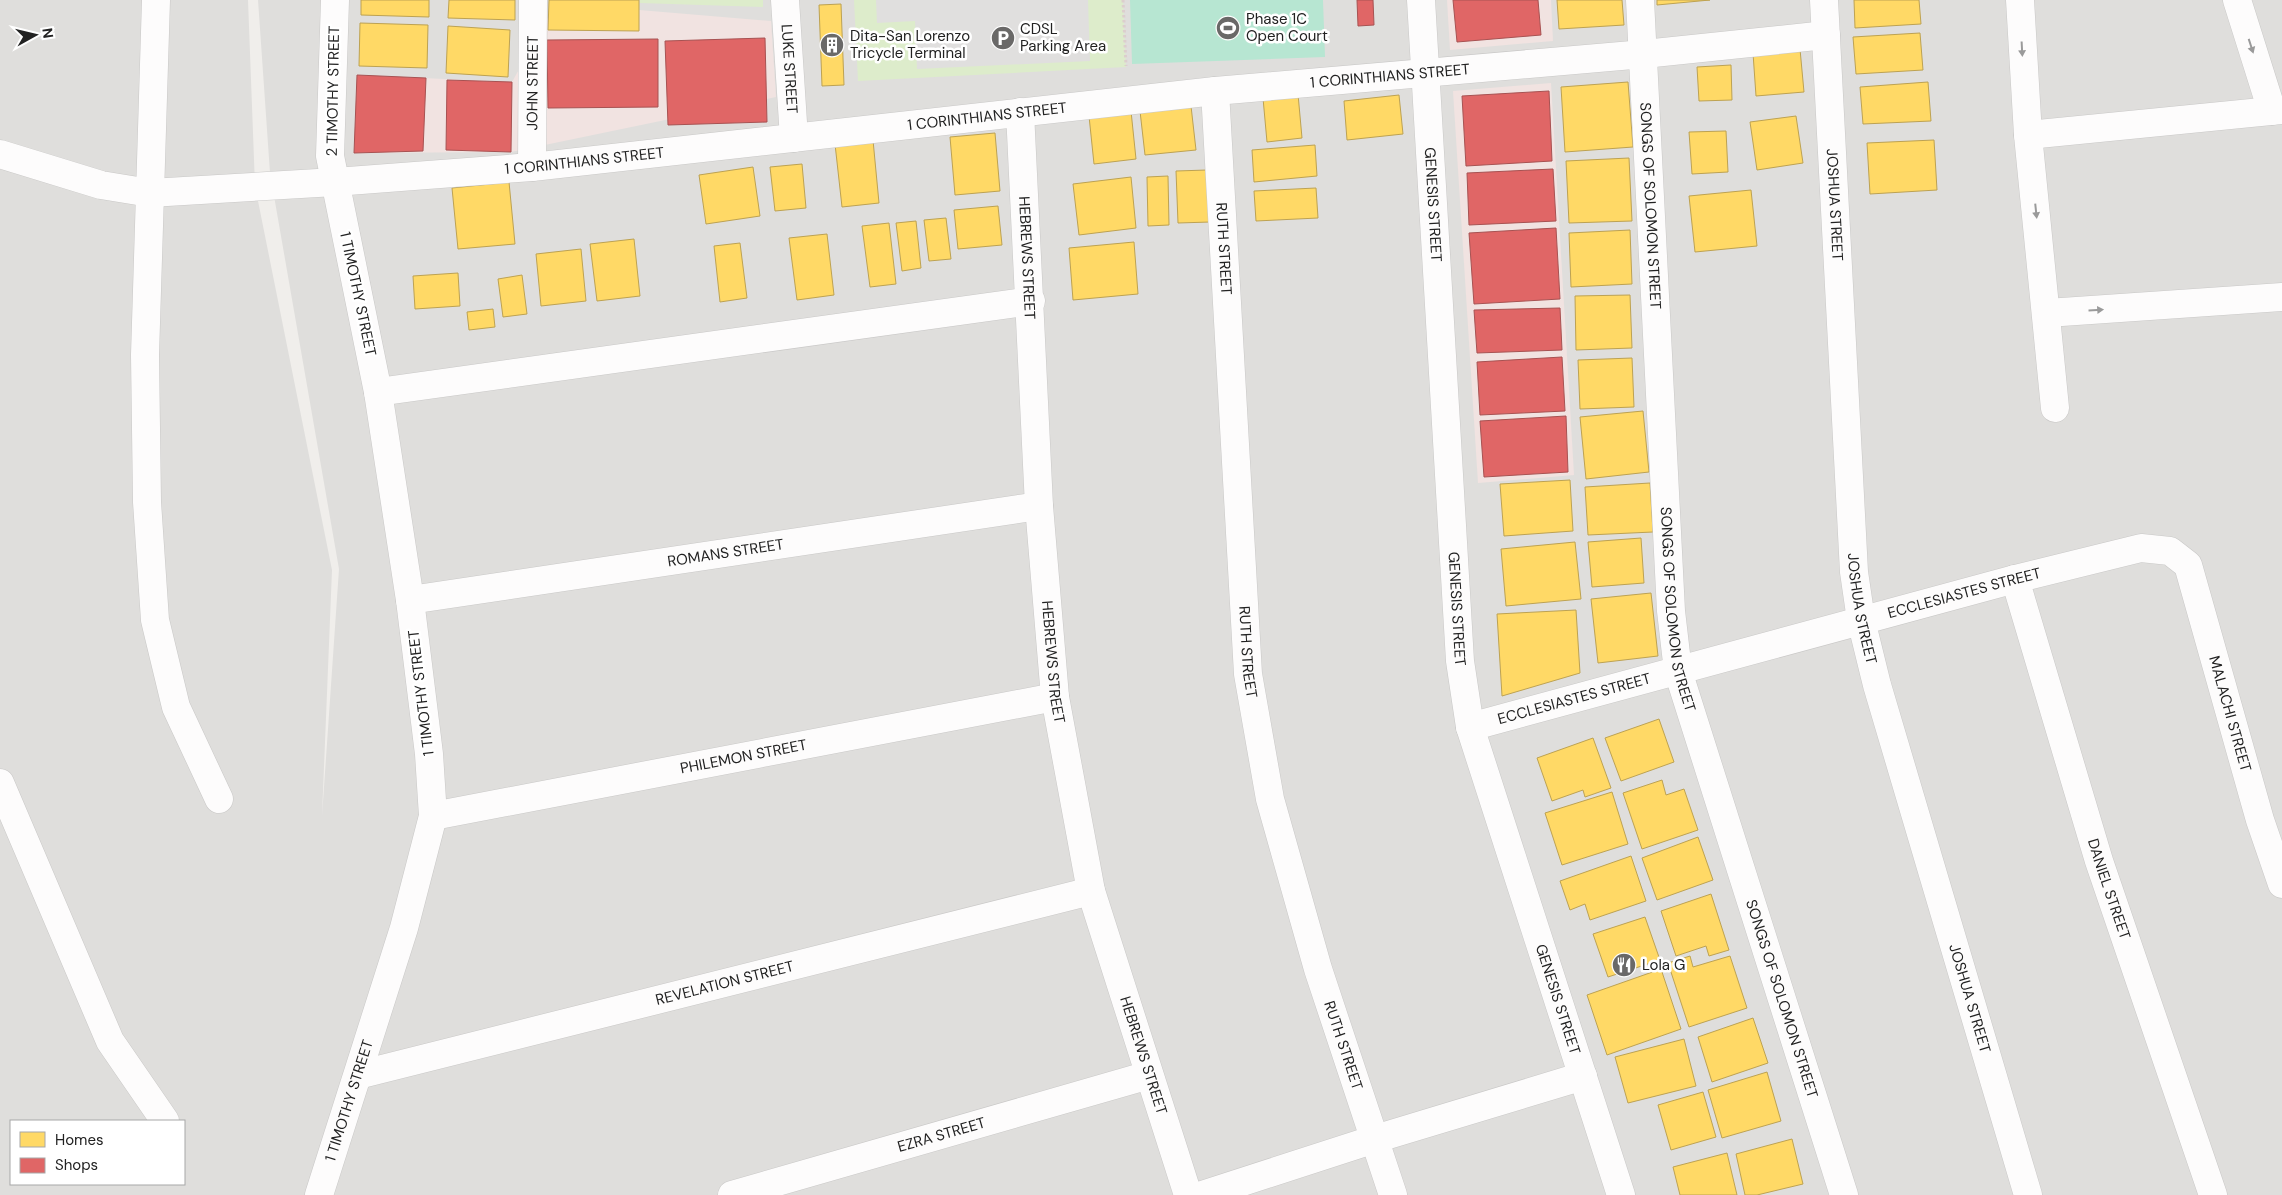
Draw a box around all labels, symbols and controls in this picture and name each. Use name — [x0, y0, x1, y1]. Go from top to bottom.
place label: Phase 1C Open Court — [1246, 9, 1328, 46]
north arrow — [10, 10, 60, 60]
sports icon: Phase 1C Open Court — [1215, 15, 1241, 41]
place label: CDSL Parking Area — [1020, 19, 1106, 56]
street label: LUKE STREET — [777, 23, 802, 114]
street label: 2 TIMOTHY STREET — [322, 25, 344, 157]
parking icon: CDSL Parking Area — [990, 25, 1016, 51]
place label: Dita-San Lorenzo Tricycle Terminal — [850, 26, 970, 63]
text: N — [38, 27, 57, 40]
building icon: Dita-San Lorenzo Tricycle Terminal — [819, 32, 845, 58]
street label: JOHN STREET — [522, 35, 543, 131]
one-way arrow — [2248, 39, 2256, 54]
one-way arrow — [2019, 41, 2027, 57]
street label: 1 CORINTHIANS STREET — [1309, 59, 1471, 93]
street label: 1 CORINTHIANS STREET — [906, 98, 1068, 135]
street label: SONGS OF SOLOMON STREET — [1635, 102, 1666, 310]
street label: 1 CORINTHIANS STREET — [504, 142, 665, 179]
street label: GENESIS STREET — [1420, 147, 1446, 263]
street label: JOSHUA STREET — [1822, 148, 1848, 261]
street label: HEBREWS STREET — [1014, 196, 1040, 320]
street label: RUTH STREET — [1211, 202, 1237, 296]
one-way arrow — [2032, 203, 2040, 219]
street label: 1 TIMOTHY STREET — [335, 230, 381, 358]
one-way arrow — [2088, 305, 2104, 313]
street label: SONGS OF SOLOMON STREET — [1656, 506, 1700, 714]
street label: ROMANS STREET — [666, 534, 785, 571]
street label: GENESIS STREET — [1444, 551, 1471, 668]
street label: JOSHUA STREET — [1843, 552, 1881, 666]
street label: ECCLESIASTES STREET — [1885, 563, 2043, 623]
street label: HEBREWS STREET — [1037, 600, 1070, 725]
street label: RUTH STREET — [1234, 605, 1262, 700]
street label: 1 TIMOTHY STREET — [403, 629, 439, 757]
street label: MALACHI STREET — [2204, 653, 2256, 774]
street label: ECCLESIASTES STREET — [1495, 668, 1653, 729]
street label: PHILEMON STREET — [678, 735, 808, 779]
street label: DANIEL STREET — [2083, 836, 2135, 942]
street label: SONGS OF SOLOMON STREET — [1741, 897, 1823, 1101]
street label: JOSHUA STREET — [1944, 941, 1995, 1055]
street label: GENESIS STREET — [1531, 942, 1585, 1057]
restaurant icon: Lola G — [1611, 952, 1637, 978]
place label: Lola G — [1642, 955, 1685, 975]
street label: REVELATION STREET — [653, 956, 796, 1010]
street label: HEBREWS STREET — [1115, 994, 1172, 1117]
street label: RUTH STREET — [1319, 998, 1367, 1092]
street label: 1 TIMOTHY STREET — [320, 1037, 378, 1164]
street label: EZRA STREET — [895, 1113, 988, 1157]
legend — [10, 1120, 185, 1185]
text: Homes — [55, 1130, 104, 1150]
text: Shops — [55, 1155, 98, 1175]

